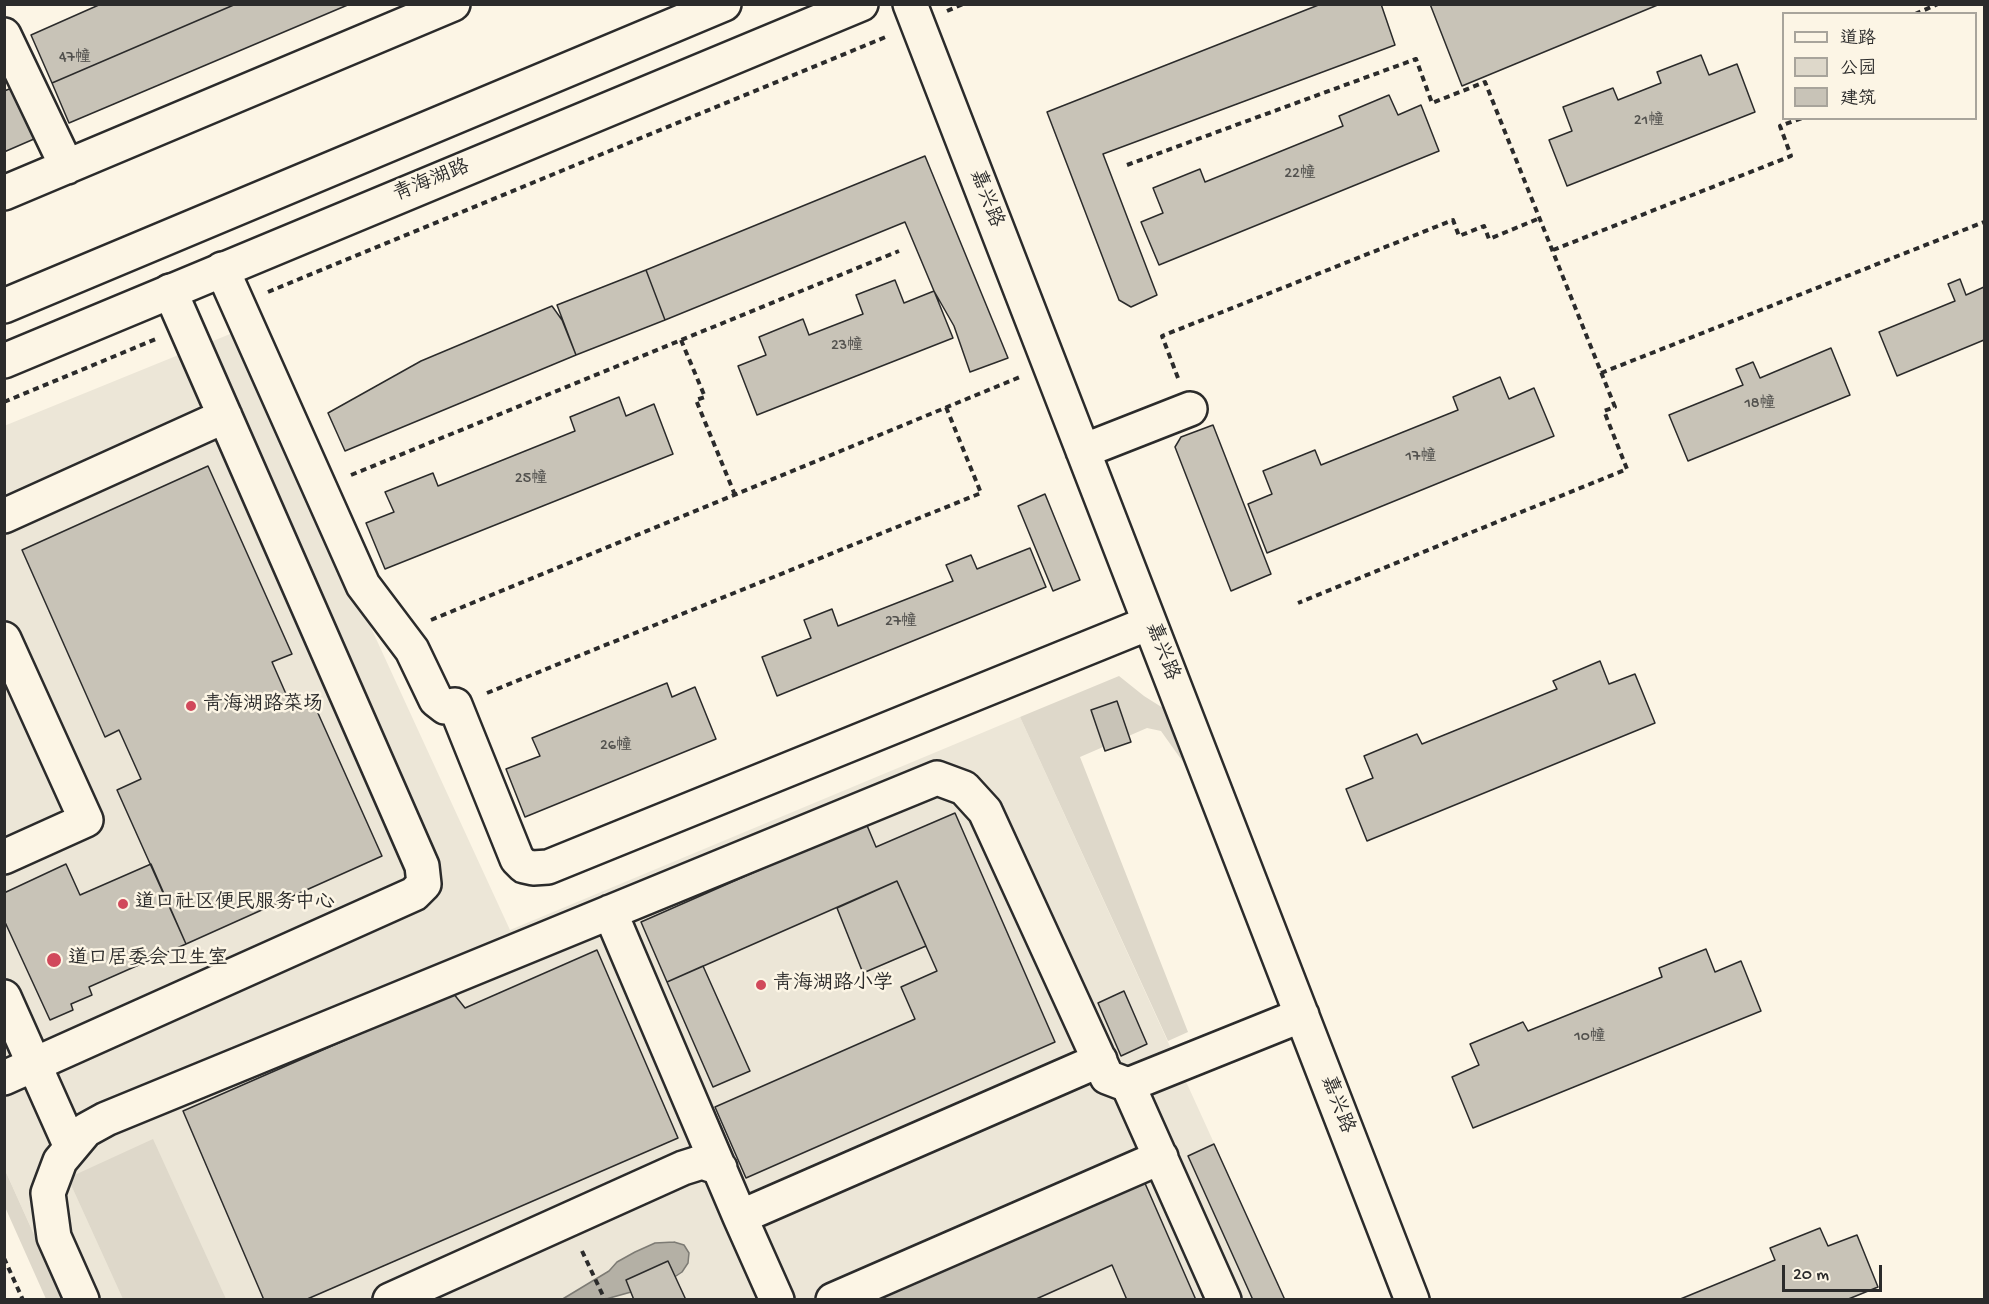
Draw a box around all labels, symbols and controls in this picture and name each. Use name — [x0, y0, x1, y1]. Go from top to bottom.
legend — [1782, 12, 1977, 120]
text: 道路 — [1840, 29, 1876, 50]
house number: 47幢 — [59, 49, 91, 69]
text: 公园 — [1840, 59, 1876, 80]
text: 建筑 — [1840, 89, 1876, 110]
house number: 21幢 — [1634, 112, 1664, 132]
street label: 青海湖路 — [390, 156, 474, 208]
house number: 22幢 — [1284, 165, 1316, 185]
street label: 嘉兴路 — [963, 167, 1007, 231]
house number: 23幢 — [831, 337, 863, 357]
house number: 18幢 — [1744, 395, 1776, 415]
house number: 17幢 — [1406, 448, 1436, 468]
house number: 25幢 — [515, 470, 547, 490]
house number: 27幢 — [885, 613, 917, 633]
street label: 嘉兴路 — [1139, 620, 1183, 684]
place label: 青海湖路菜场 — [203, 694, 323, 718]
marker: 青海湖路菜场 — [184, 699, 198, 713]
house number: 26幢 — [600, 737, 632, 757]
place label: 道口社区便民服务中心 — [135, 892, 335, 916]
marker: 道口社区便民服务中心 — [116, 897, 130, 911]
place label: 道口居委会卫生室 — [68, 948, 228, 972]
marker: 道口居委会卫生室 — [45, 951, 63, 969]
place label: 青海湖路小学 — [773, 973, 893, 997]
marker: 青海湖路小学 — [754, 978, 768, 992]
house number: 10幢 — [1574, 1028, 1606, 1048]
street label: 嘉兴路 — [1314, 1073, 1358, 1137]
scale bar — [1785, 1253, 1886, 1291]
text: 20 m — [1793, 1265, 1829, 1286]

